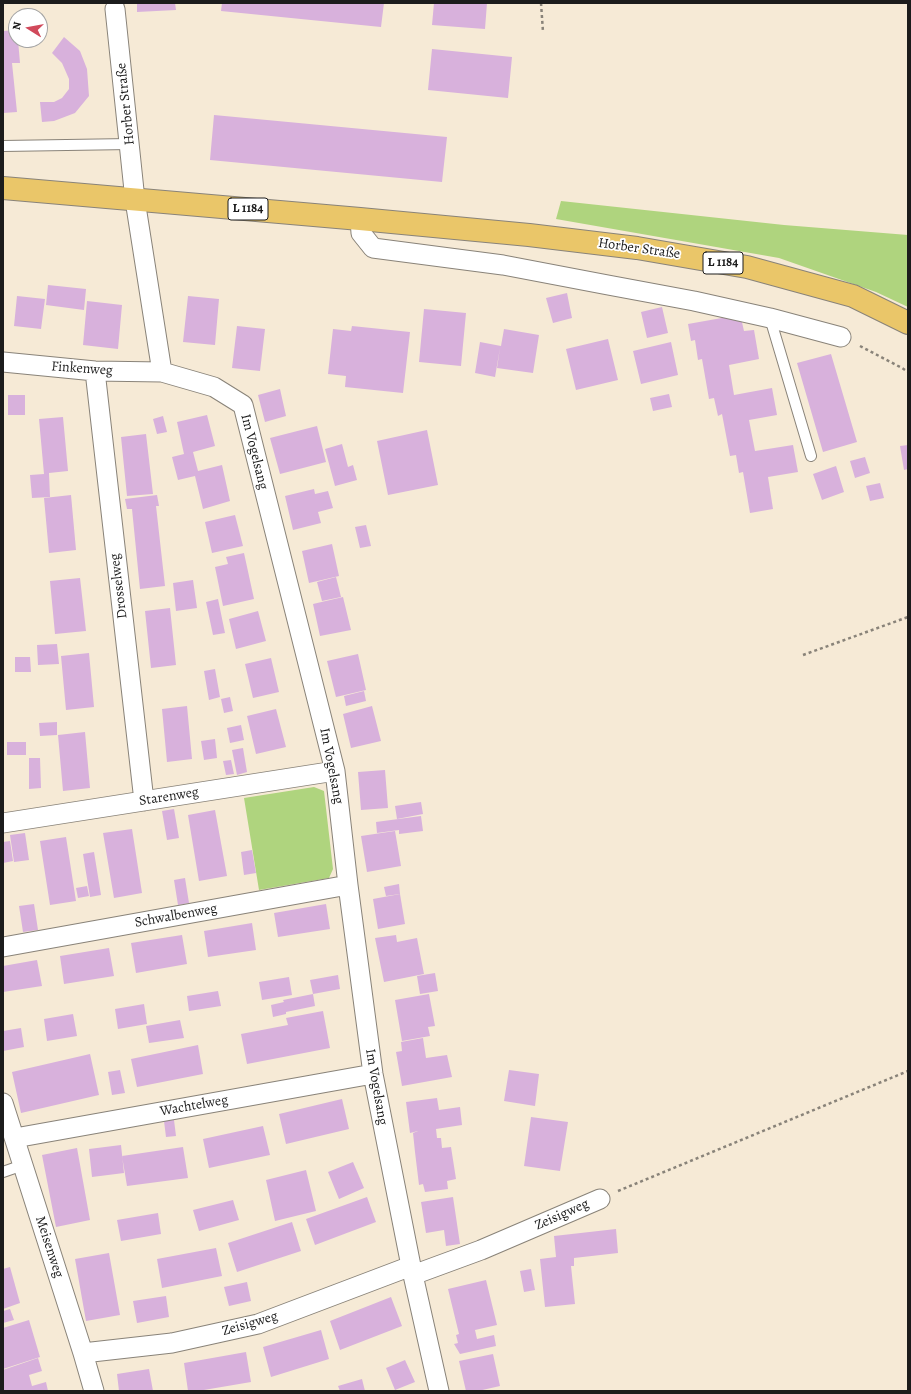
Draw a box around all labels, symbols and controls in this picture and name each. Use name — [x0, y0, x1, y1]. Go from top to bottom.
north arrow — [8, 8, 48, 48]
text: N — [9, 20, 25, 31]
street label: Horber Straße — [113, 62, 139, 146]
road number: L 1184 — [228, 198, 268, 220]
street label: Horber Straße — [597, 235, 681, 263]
road number: L 1184 — [703, 252, 743, 274]
street label: Finkenweg — [51, 358, 113, 380]
street label: Im Vogelsang — [236, 412, 272, 492]
street label: Drosselweg — [107, 552, 131, 620]
street label: Im Vogelsang — [315, 726, 347, 806]
street label: Starenweg — [138, 784, 200, 810]
street label: Schwalbenweg — [133, 900, 219, 932]
street label: Im Vogelsang — [361, 1047, 391, 1127]
street label: Wachtelweg — [159, 1092, 229, 1120]
street label: Zeisigweg — [532, 1196, 592, 1234]
street label: Meisenweg — [31, 1214, 67, 1280]
street label: Zeisigweg — [220, 1308, 280, 1340]

